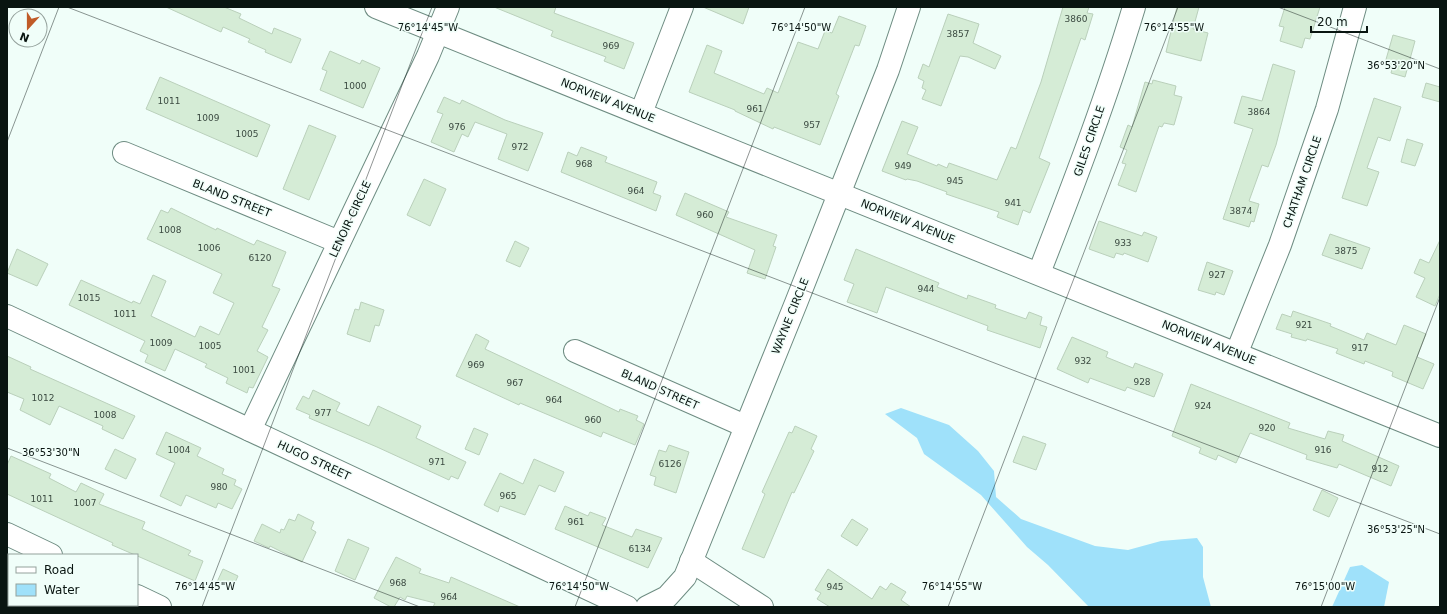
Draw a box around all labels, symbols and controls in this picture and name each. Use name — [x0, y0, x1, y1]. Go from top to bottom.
north arrow — [8, 8, 48, 48]
scale bar — [1311, 8, 1367, 34]
house number: 3860 — [1065, 14, 1088, 24]
text: 20 m — [1317, 15, 1348, 29]
text: 76°14'45"W — [398, 22, 458, 33]
text: 76°14'50"W — [771, 22, 831, 33]
text: 76°14'55"W — [1144, 22, 1204, 33]
text: N — [18, 29, 31, 45]
house number: 3857 — [947, 29, 969, 39]
house number: 969 — [602, 41, 620, 51]
text: 36°53'20"N — [1367, 60, 1425, 71]
street label: NORVIEW AVENUE — [559, 76, 657, 125]
house number: 1000 — [344, 81, 367, 91]
house number: 1011 — [158, 96, 180, 106]
house number: 961 — [746, 104, 764, 114]
street label: GILES CIRCLE — [1071, 104, 1108, 178]
house number: 3864 — [1248, 107, 1271, 117]
house number: 1009 — [197, 113, 220, 123]
house number: 957 — [803, 120, 821, 130]
house number: 976 — [448, 122, 466, 132]
house number: 1005 — [236, 129, 258, 139]
street label: CHATHAM CIRCLE — [1281, 134, 1324, 230]
house number: 972 — [511, 142, 529, 152]
house number: 968 — [575, 159, 593, 169]
house number: 949 — [894, 161, 912, 171]
house number: 945 — [946, 176, 964, 186]
street label: BLAND STREET — [191, 177, 273, 220]
street label: LENOIR CIRCLE — [327, 179, 374, 260]
house number: 964 — [627, 186, 645, 196]
street label: NORVIEW AVENUE — [859, 197, 957, 246]
house number: 941 — [1004, 198, 1022, 208]
house number: 3874 — [1230, 206, 1253, 216]
house number: 960 — [696, 210, 714, 220]
house number: 1008 — [159, 225, 182, 235]
house number: 933 — [1114, 238, 1132, 248]
house number: 1006 — [198, 243, 221, 253]
house number: 3875 — [1335, 246, 1357, 256]
house number: 6120 — [249, 253, 272, 263]
house number: 927 — [1208, 270, 1226, 280]
street label: WAYNE CIRCLE — [769, 276, 812, 356]
house number: 944 — [917, 284, 935, 294]
house number: 1015 — [78, 293, 100, 303]
house number: 1011 — [114, 309, 136, 319]
street label: NORVIEW AVENUE — [1160, 318, 1258, 367]
house number: 921 — [1295, 320, 1313, 330]
house number: 1009 — [150, 338, 173, 348]
house number: 1005 — [199, 341, 221, 351]
house number: 917 — [1351, 343, 1369, 353]
house number: 932 — [1074, 356, 1092, 366]
house number: 969 — [467, 360, 485, 370]
house number: 1001 — [233, 365, 255, 375]
street label: BLAND STREET — [619, 367, 701, 413]
house number: 928 — [1133, 377, 1151, 387]
house number: 967 — [506, 378, 524, 388]
house number: 1012 — [32, 393, 54, 403]
house number: 964 — [545, 395, 563, 405]
house number: 924 — [1194, 401, 1212, 411]
house number: 977 — [314, 408, 332, 418]
house number: 1008 — [94, 410, 117, 420]
house number: 960 — [584, 415, 602, 425]
house number: 920 — [1258, 423, 1276, 433]
street label: HUGO STREET — [275, 438, 353, 483]
house number: 1004 — [168, 445, 191, 455]
house number: 916 — [1314, 445, 1332, 455]
text: 36°53'30"N — [22, 447, 80, 458]
house number: 971 — [428, 457, 446, 467]
house number: 6126 — [659, 459, 682, 469]
house number: 912 — [1371, 464, 1389, 474]
house number: 980 — [210, 482, 228, 492]
house number: 965 — [499, 491, 517, 501]
house number: 1011 — [31, 494, 53, 504]
house number: 1007 — [74, 498, 96, 508]
house number: 961 — [567, 517, 585, 527]
text: 36°53'25"N — [1367, 524, 1425, 535]
house number: 6134 — [629, 544, 652, 554]
legend — [8, 554, 138, 606]
text: Road — [44, 563, 74, 577]
house number: 968 — [389, 578, 407, 588]
text: 76°14'45"W — [175, 581, 235, 592]
text: 76°14'50"W — [549, 581, 609, 592]
text: 76°14'55"W — [922, 581, 982, 592]
text: 76°15'00"W — [1295, 581, 1355, 592]
house number: 945 — [826, 582, 844, 592]
text: Water — [44, 583, 80, 597]
house number: 964 — [440, 592, 458, 602]

